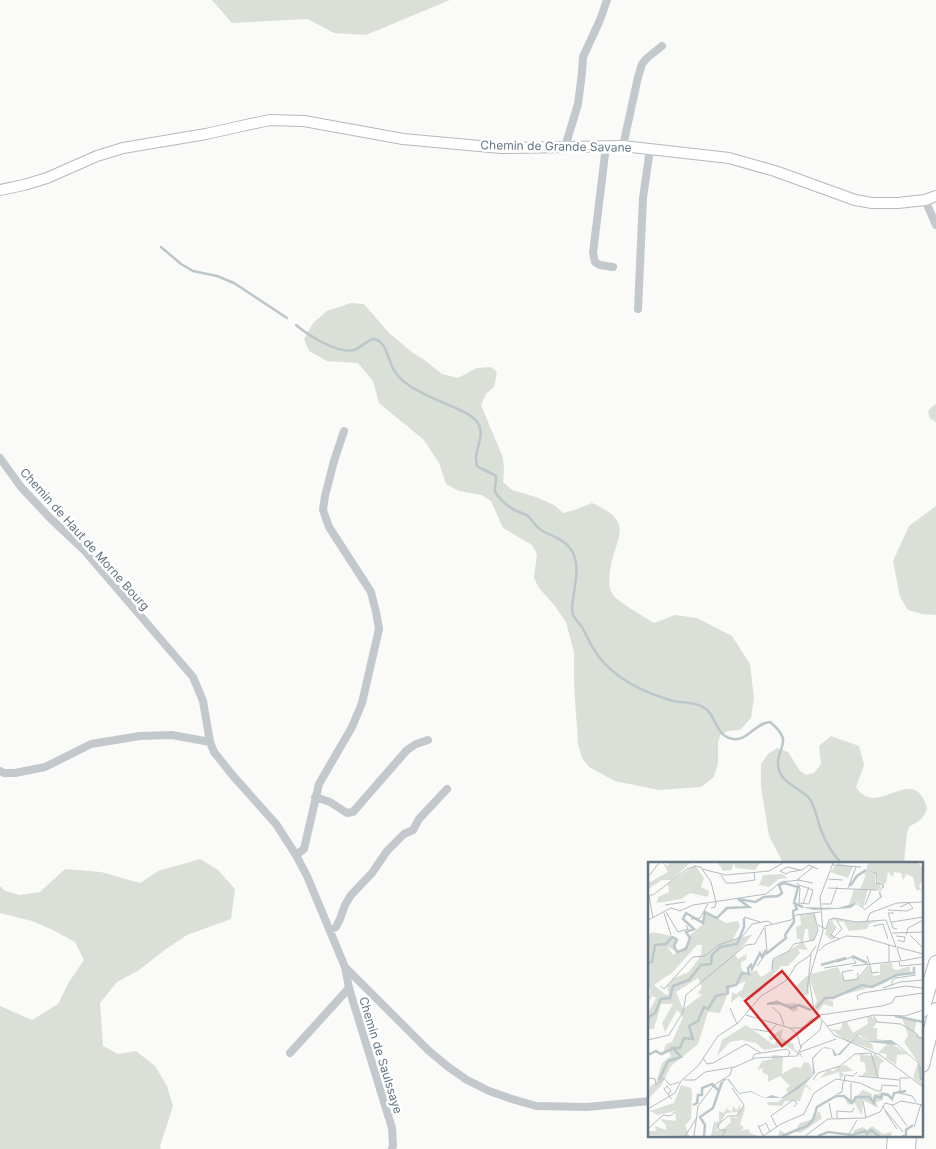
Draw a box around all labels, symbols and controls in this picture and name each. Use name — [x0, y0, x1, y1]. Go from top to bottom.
street label: Chemin de Grande Savane — [480, 137, 632, 155]
street label: Chemin de Haut de Morne Bourg — [17, 465, 153, 613]
inset map — [648, 862, 924, 1136]
street label: Chemin de Saulssaye — [356, 995, 406, 1115]

